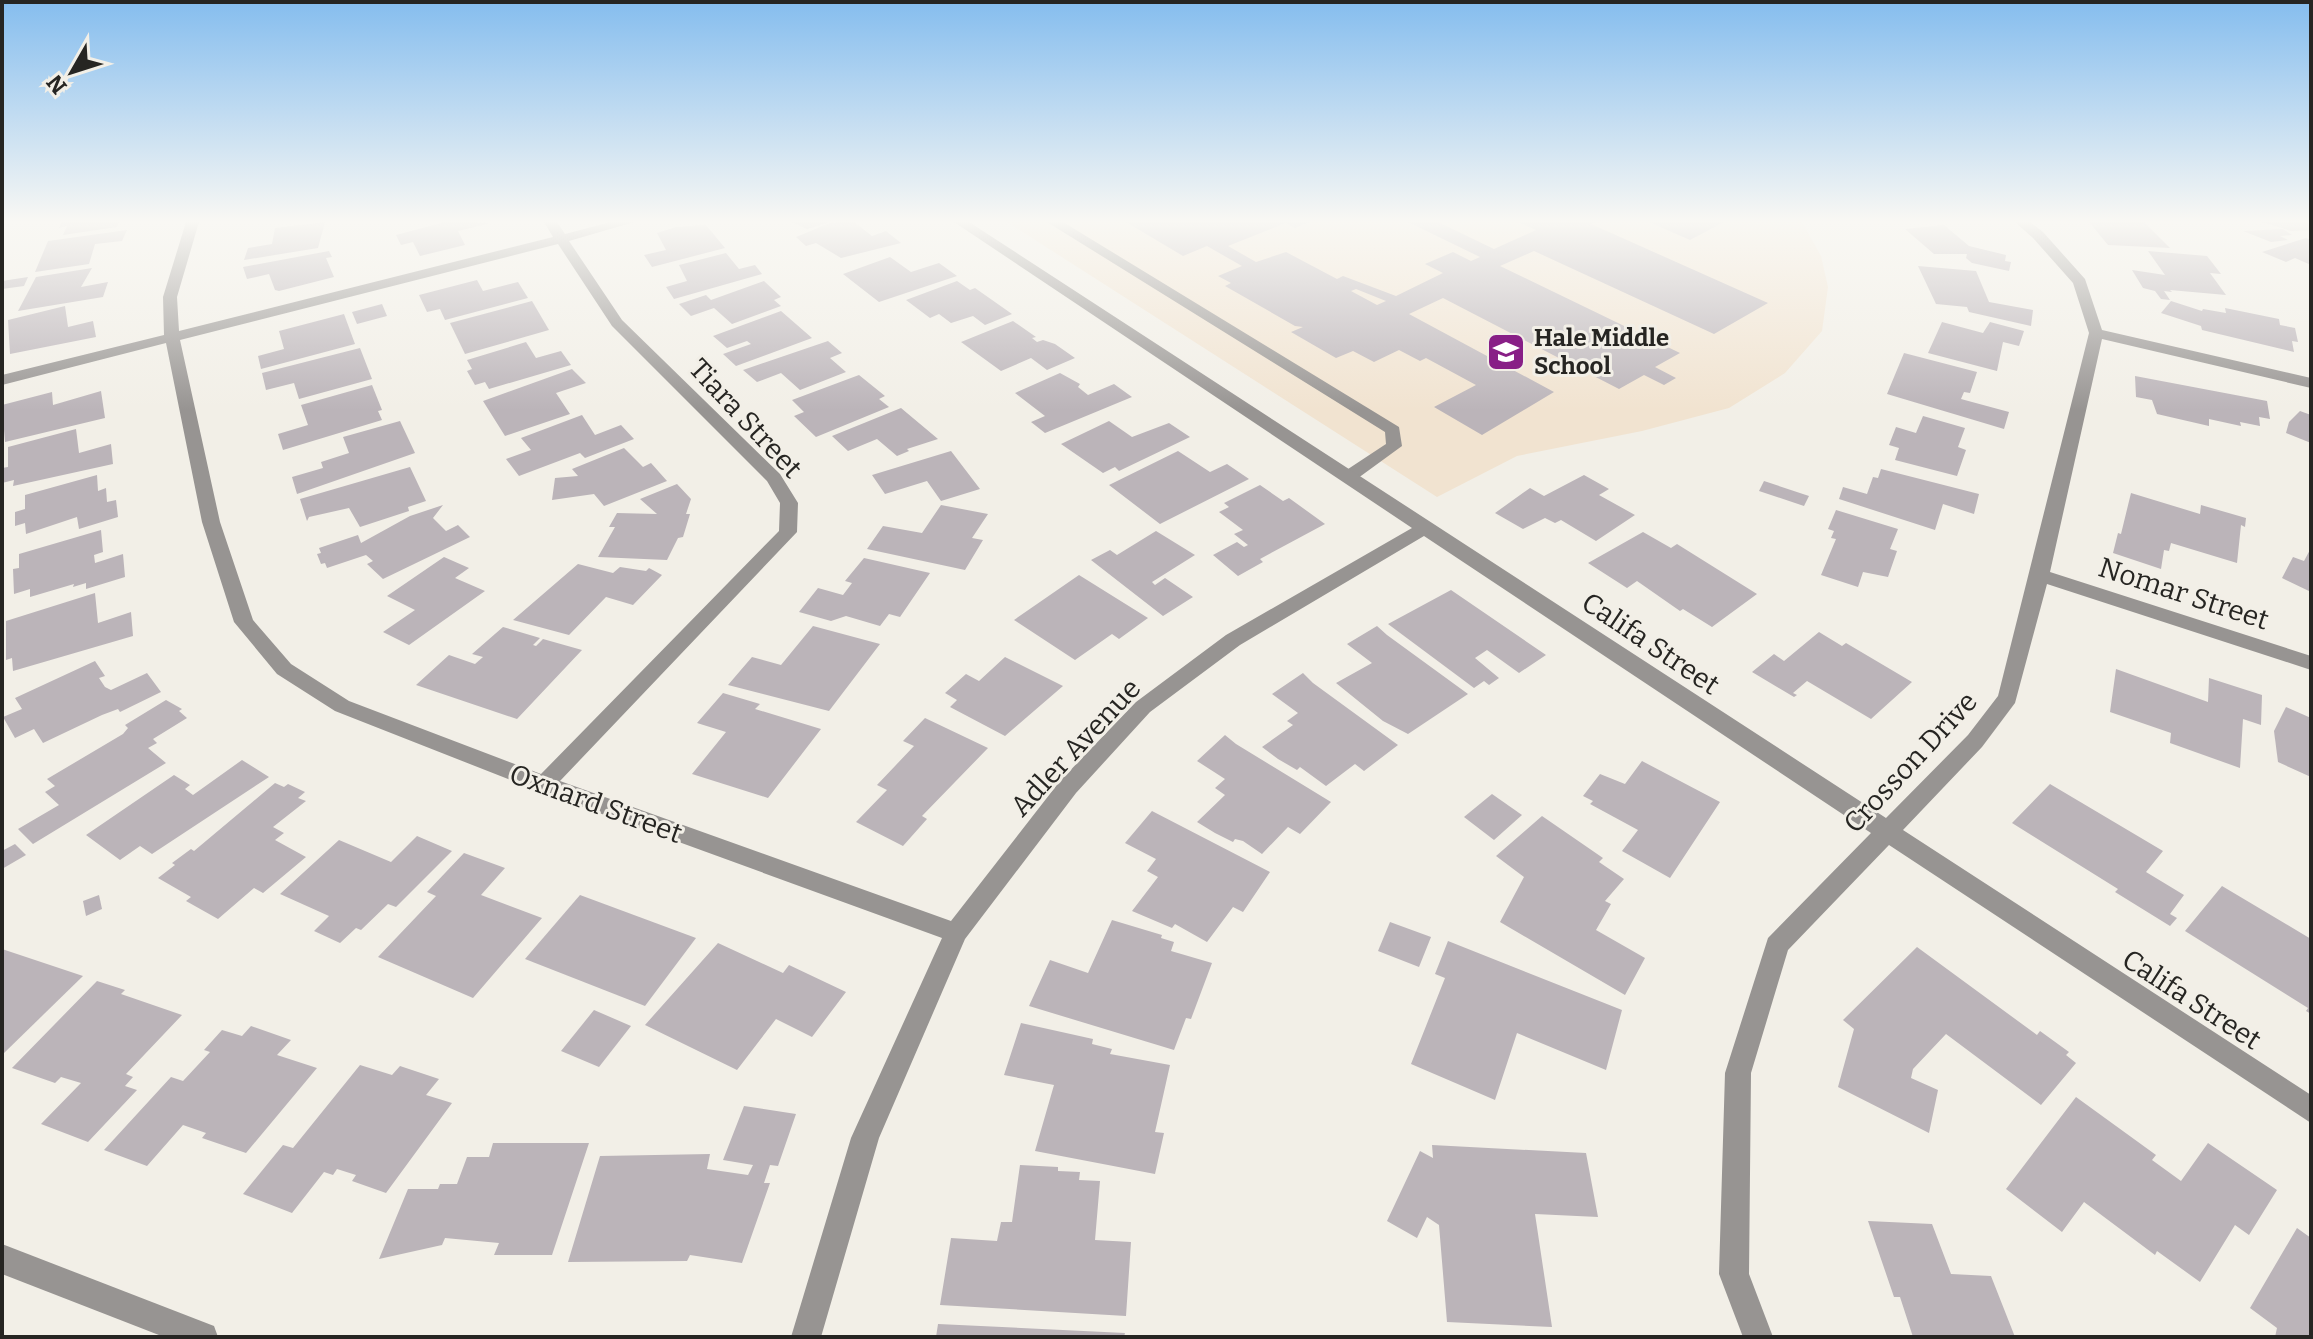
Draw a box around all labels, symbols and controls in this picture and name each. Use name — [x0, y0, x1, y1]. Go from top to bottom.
north arrow — [32, 32, 112, 112]
text: N — [41, 69, 73, 99]
place label: Hale Middle School — [1534, 324, 1669, 380]
school or university icon: Hale Middle School — [1485, 331, 1527, 373]
street label: Tiara Street — [682, 352, 809, 485]
street label: Nomar Street — [2095, 550, 2273, 636]
street label: Califa Street — [1576, 585, 1726, 701]
street label: Adler Avenue — [1003, 672, 1147, 823]
street label: Crosson Drive — [1837, 685, 1984, 840]
street label: Oxnard Street — [505, 757, 687, 850]
street label: Califa Street — [2116, 942, 2267, 1056]

